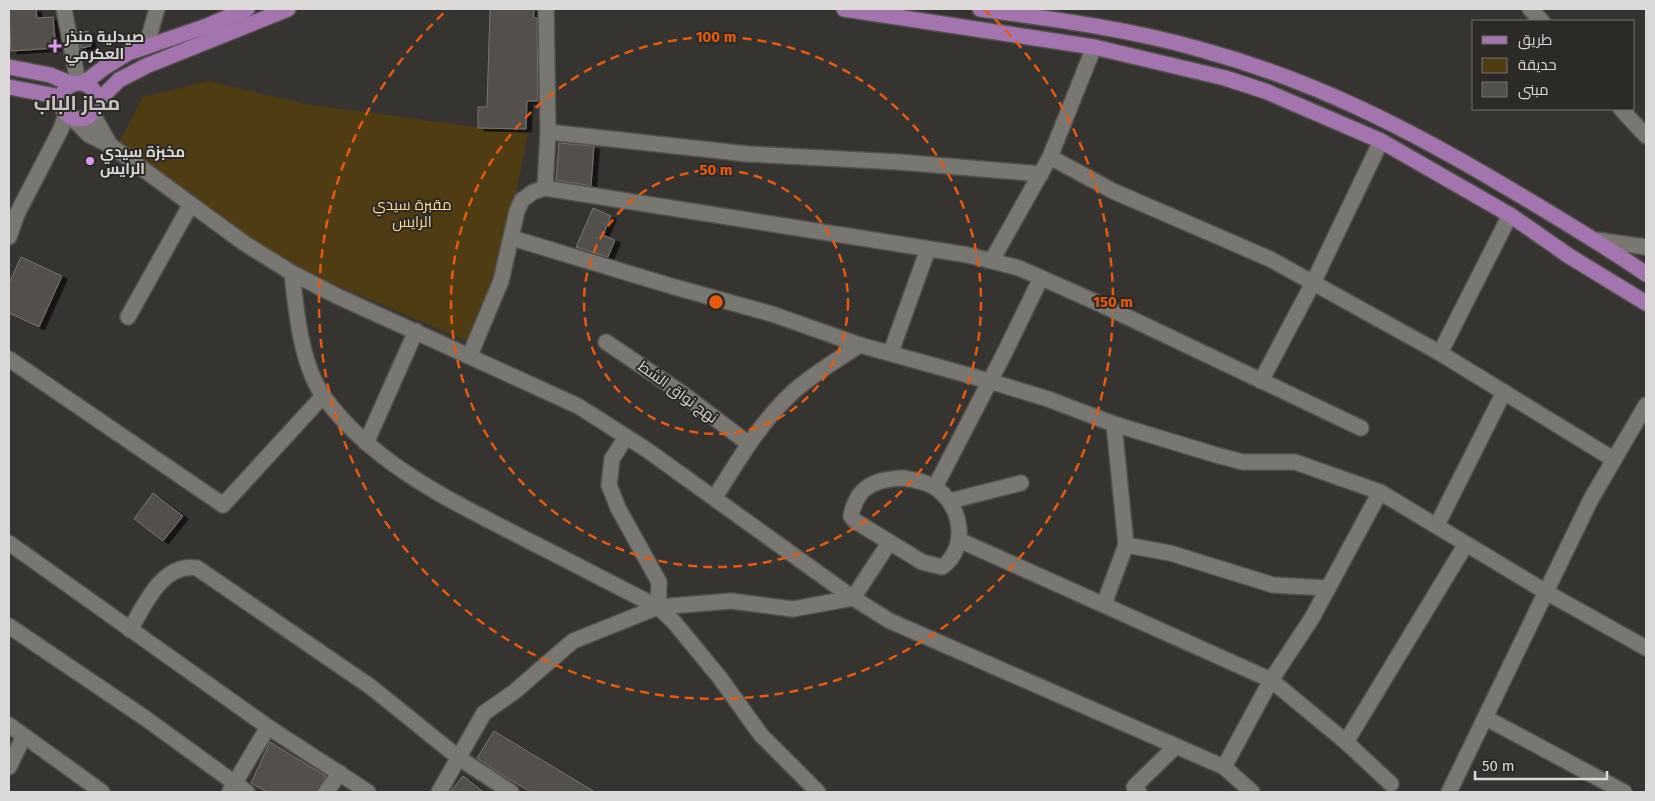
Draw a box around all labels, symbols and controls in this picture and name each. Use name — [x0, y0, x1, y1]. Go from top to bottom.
legend — [1472, 20, 1635, 110]
place label: صيدلية منذر العكرمي — [64, 28, 144, 66]
text: 100 m — [696, 28, 736, 46]
text: طريق — [1518, 31, 1552, 50]
marker: صيدلية منذر العكرمي — [49, 40, 61, 52]
text: حديقة — [1518, 56, 1557, 74]
text: مبنى — [1518, 81, 1549, 100]
district label: مجاز الباب — [34, 91, 120, 115]
place label: مخبزة سيدي الرايس — [100, 143, 185, 178]
marker: مخبزة سيدي الرايس — [84, 155, 96, 167]
text: 50 m — [699, 161, 733, 179]
park label: مقبرة سيدي الرايس — [372, 196, 452, 232]
centre of rings — [707, 293, 725, 311]
text: 150 m — [1093, 293, 1133, 311]
street label: نهج نواق الشط — [634, 357, 721, 429]
scale bar — [1475, 748, 1608, 780]
text: 50 m — [1482, 757, 1515, 775]

